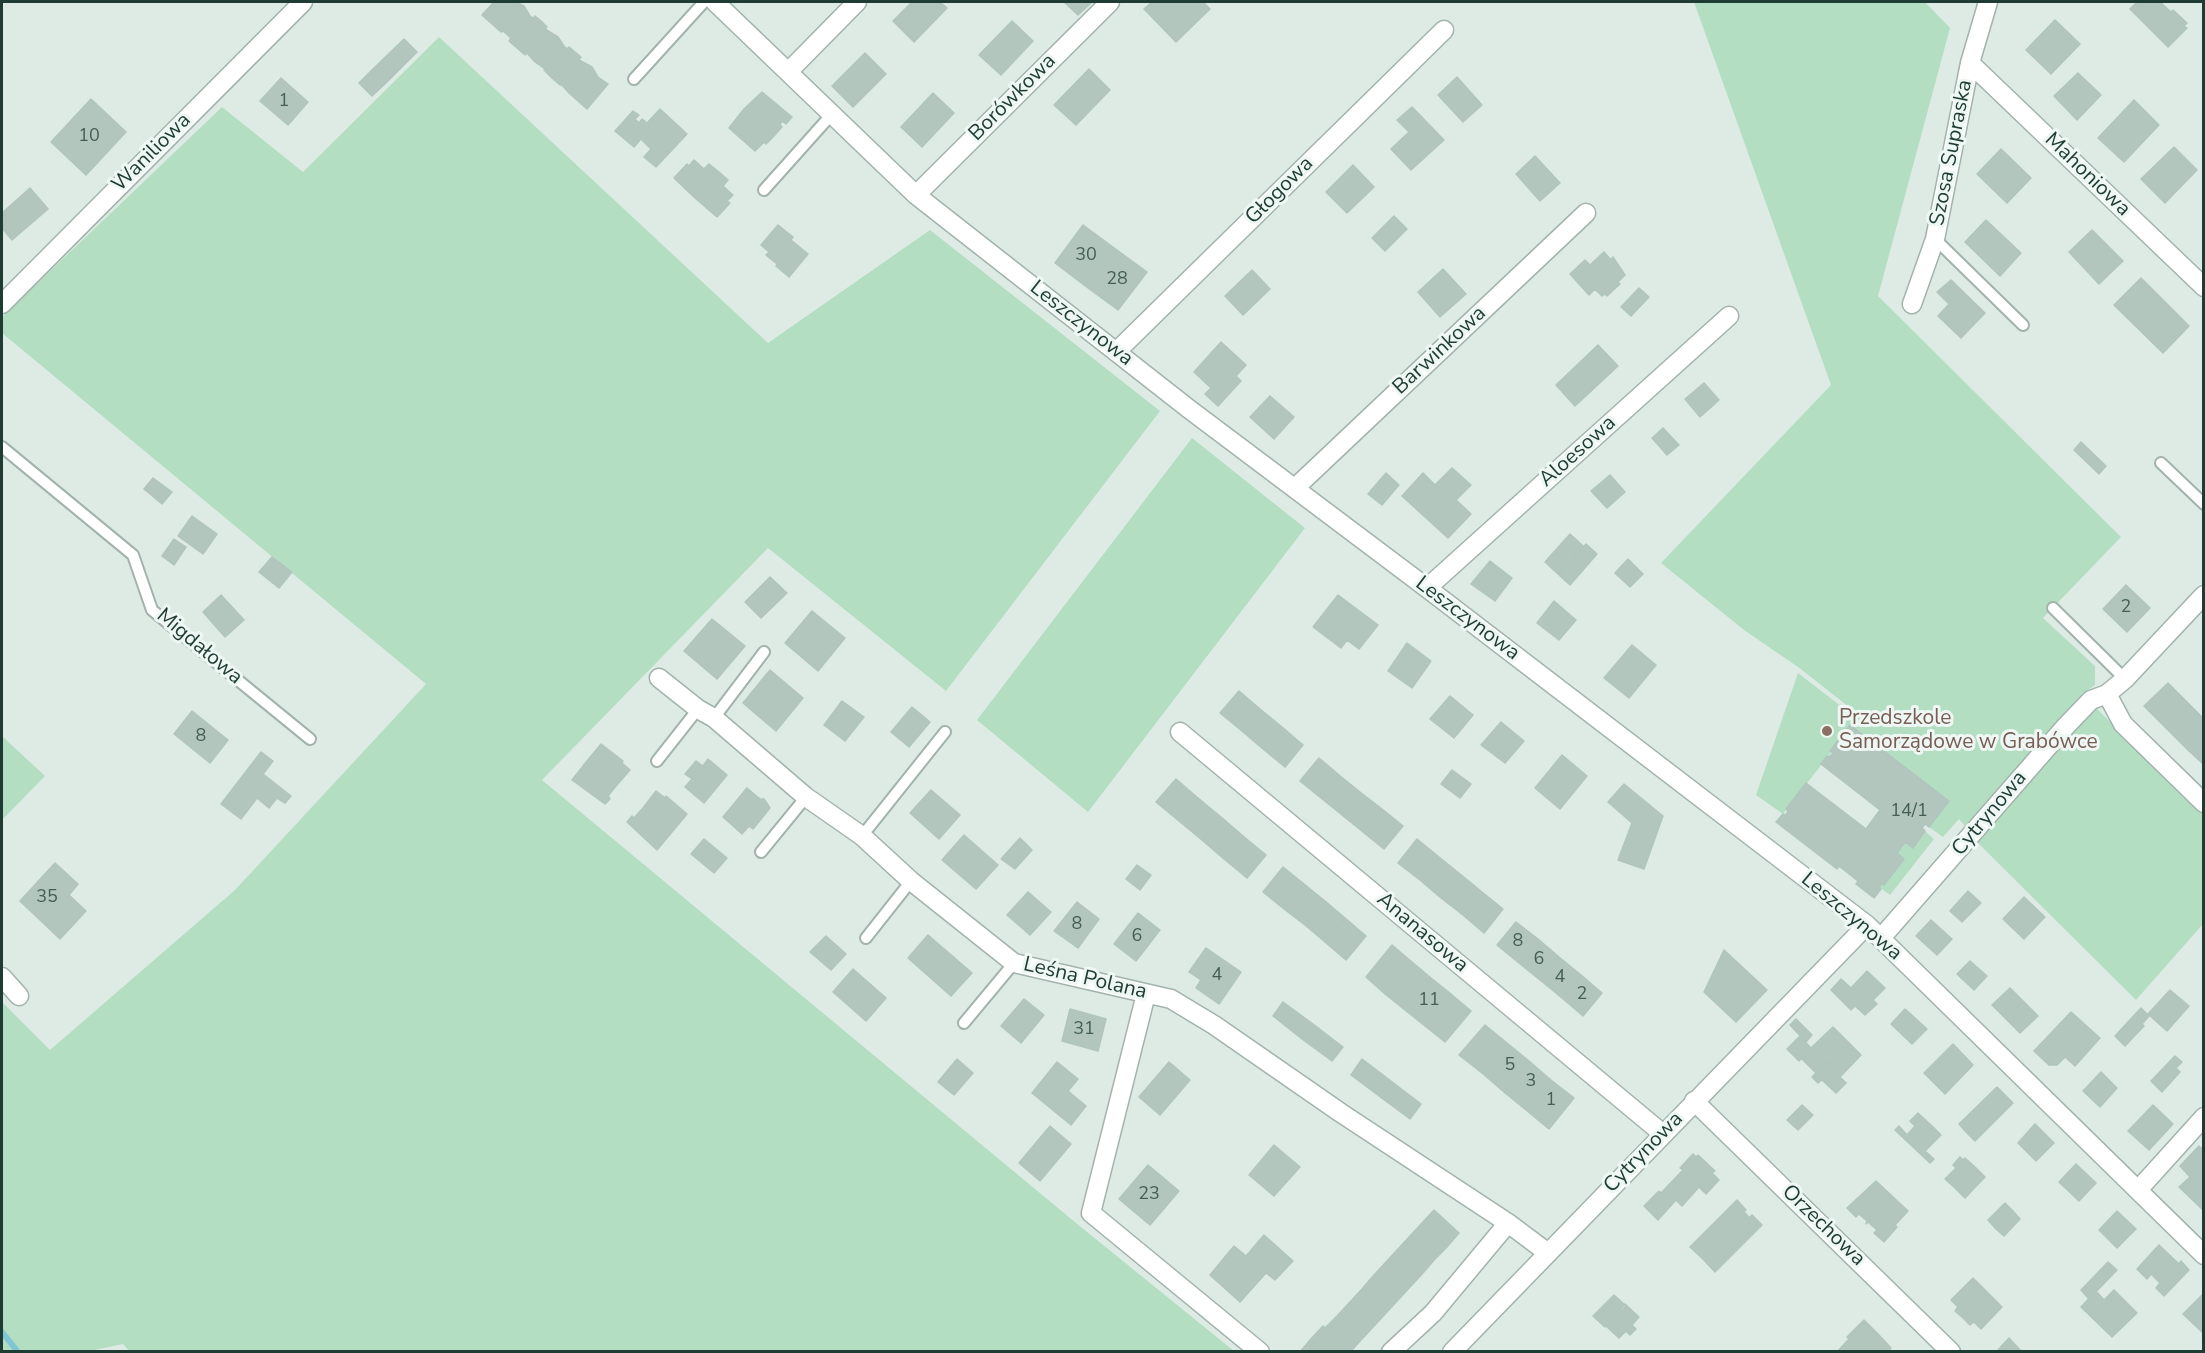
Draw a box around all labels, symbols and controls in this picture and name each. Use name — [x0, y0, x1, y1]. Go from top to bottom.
street label: Borówkowa — [964, 49, 1062, 147]
street label: Szosa Supraska — [1926, 78, 1978, 228]
house number: 1 — [279, 91, 289, 113]
street label: Waniliowa — [107, 108, 197, 198]
house number: 10 — [78, 126, 100, 148]
street label: Mahoniowa — [2039, 128, 2135, 222]
street label: Głogowa — [1241, 152, 1319, 230]
house number: 30 — [1075, 245, 1097, 267]
house number: 28 — [1106, 269, 1128, 291]
street label: Leszczynowa — [1024, 276, 1138, 372]
street label: Barwinkowa — [1388, 301, 1492, 401]
street label: Aloesowa — [1534, 411, 1622, 493]
street label: Leszczynowa — [1410, 572, 1524, 666]
house number: 2 — [2121, 597, 2131, 619]
street label: Migdałowa — [151, 604, 247, 690]
place label: Przedszkole Samorządowe w Grabówce — [1839, 706, 2098, 756]
marker: Przedszkole Samorządowe w Grabówce — [1820, 724, 1834, 738]
house number: 8 — [196, 726, 206, 748]
street label: Cytrynowa — [1947, 766, 2033, 862]
house number: 14/1 — [1890, 801, 1928, 823]
street label: Leszczynowa — [1795, 867, 1907, 967]
house number: 35 — [36, 887, 58, 909]
street label: Ananasowa — [1371, 887, 1473, 979]
house number: 8 — [1072, 914, 1082, 936]
house number: 6 — [1132, 926, 1142, 948]
house number: 8 — [1513, 931, 1523, 953]
house number: 6 — [1534, 949, 1544, 971]
street label: Leśna Polana — [1021, 953, 1149, 1005]
house number: 4 — [1212, 965, 1222, 987]
house number: 4 — [1555, 967, 1565, 989]
house number: 2 — [1577, 984, 1587, 1006]
house number: 11 — [1418, 990, 1440, 1012]
house number: 31 — [1073, 1019, 1095, 1041]
house number: 5 — [1505, 1055, 1515, 1077]
house number: 3 — [1526, 1071, 1536, 1093]
house number: 1 — [1546, 1090, 1556, 1112]
street label: Cytrynowa — [1599, 1107, 1689, 1199]
street label: Orzechowa — [1776, 1180, 1870, 1272]
house number: 23 — [1138, 1184, 1160, 1206]

